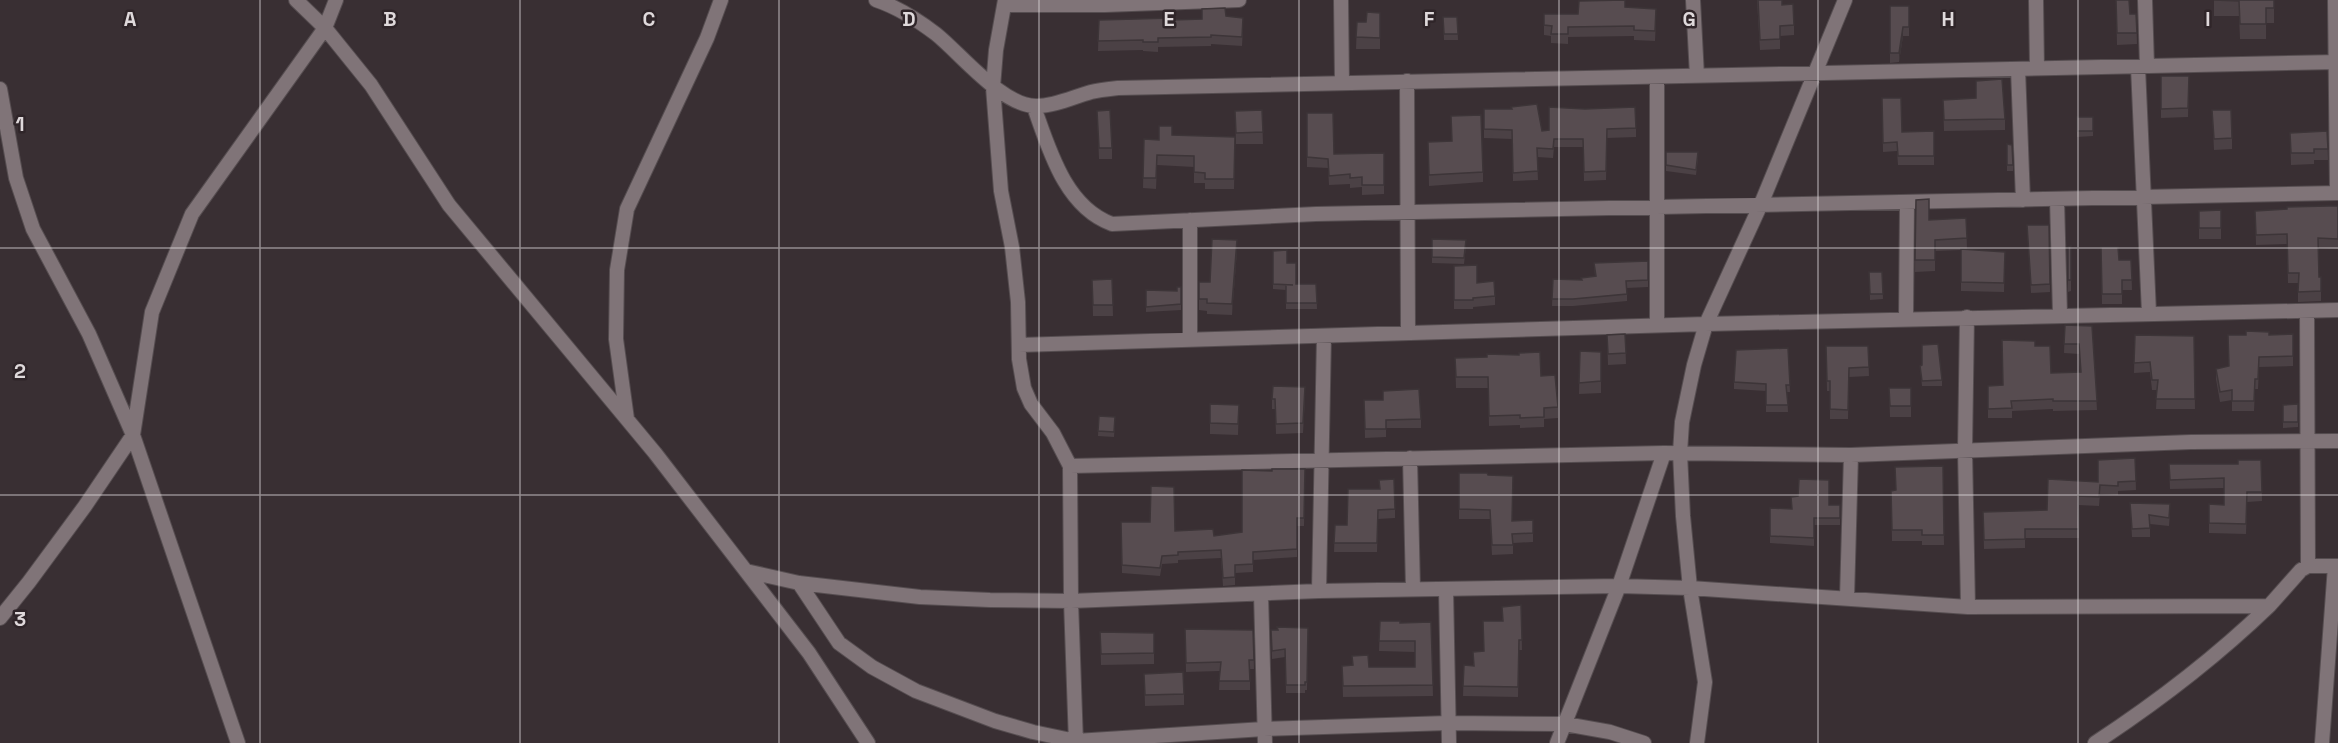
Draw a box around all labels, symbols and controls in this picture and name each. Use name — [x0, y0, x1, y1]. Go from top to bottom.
text: A — [124, 6, 137, 32]
text: B — [383, 6, 397, 32]
text: C — [643, 6, 656, 32]
text: D — [902, 6, 916, 32]
text: E — [1163, 6, 1175, 32]
text: F — [1424, 6, 1435, 32]
text: G — [1682, 6, 1696, 32]
text: H — [1941, 6, 1955, 32]
text: I — [2205, 6, 2211, 32]
text: 1 — [15, 111, 25, 137]
text: 2 — [14, 358, 26, 384]
text: 3 — [14, 606, 26, 632]

